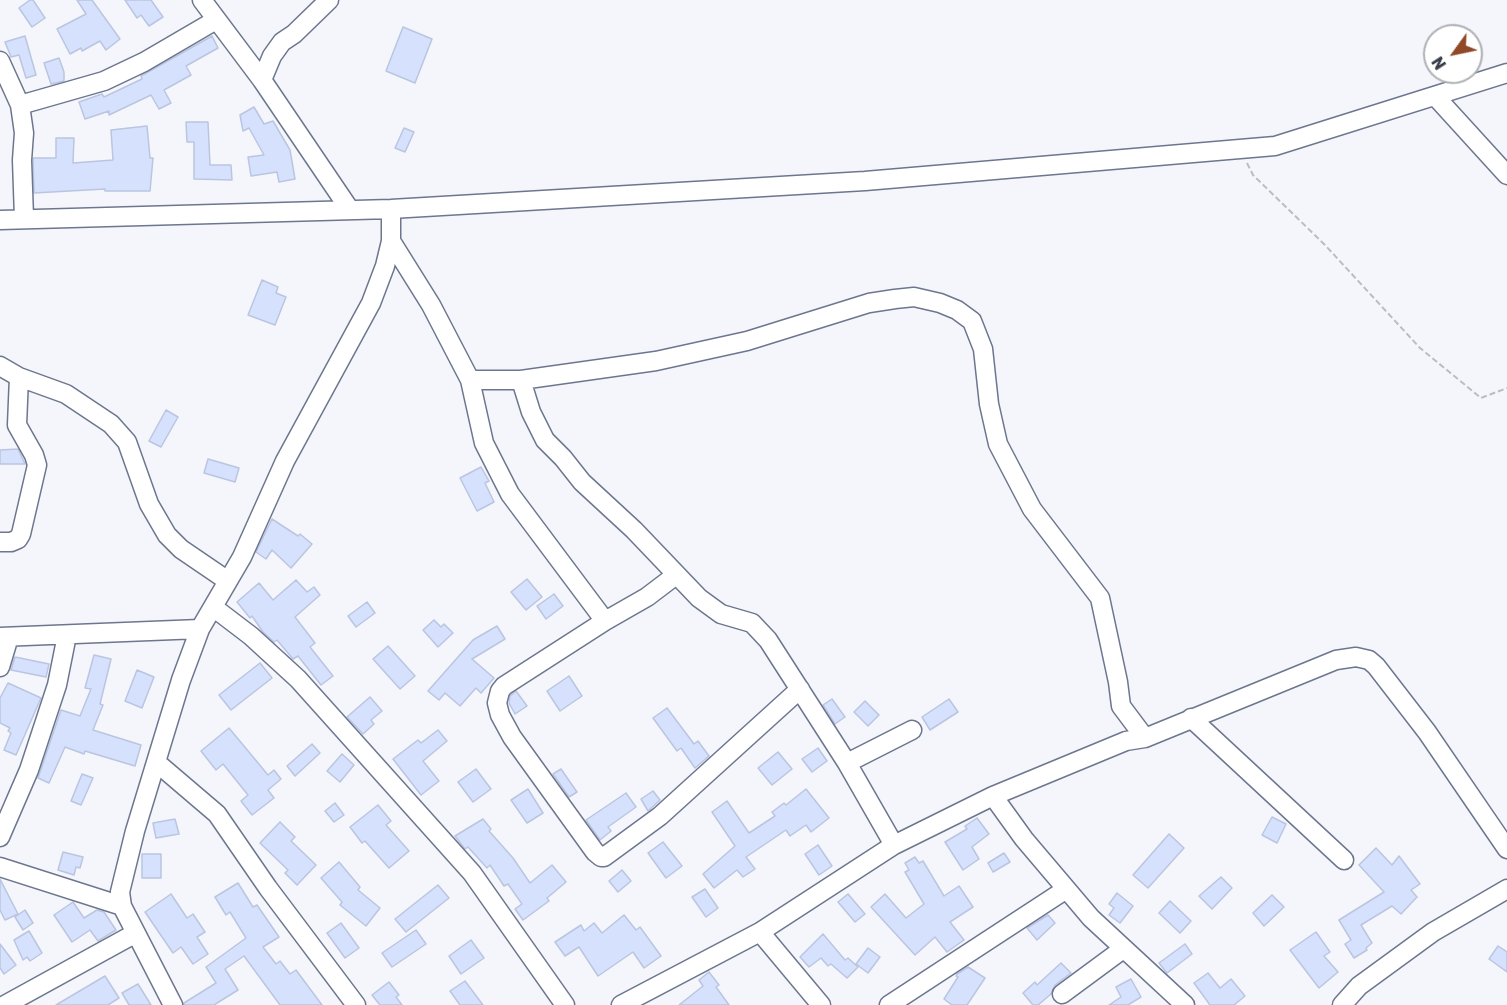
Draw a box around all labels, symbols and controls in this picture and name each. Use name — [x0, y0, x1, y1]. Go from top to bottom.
north arrow — [1423, 24, 1483, 84]
text: N — [1428, 53, 1450, 73]

